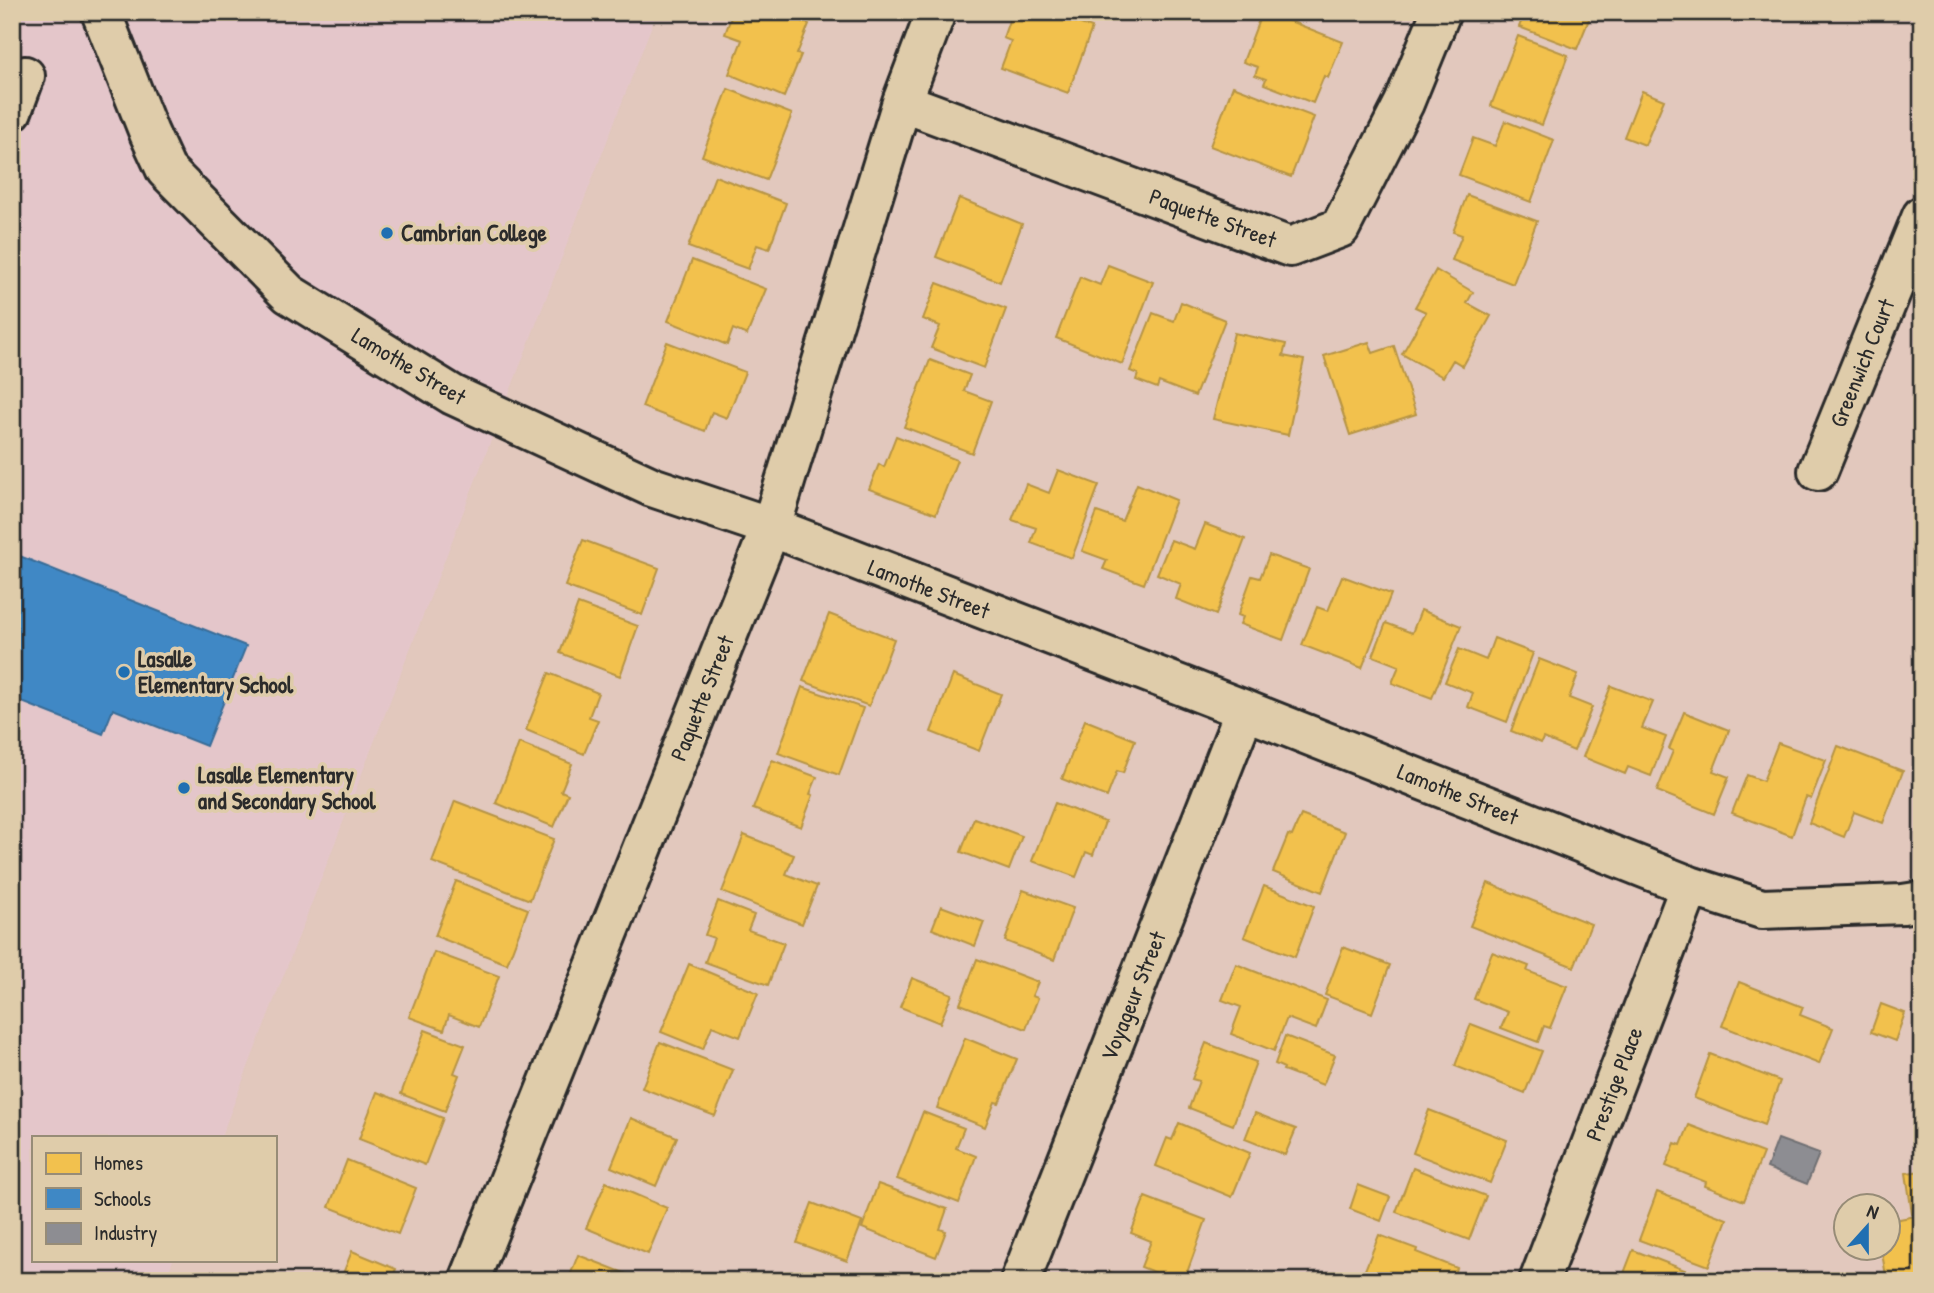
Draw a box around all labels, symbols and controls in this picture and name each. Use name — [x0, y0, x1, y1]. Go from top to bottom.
street label: Paquette Street — [1145, 180, 1282, 255]
place label: Cambrian College — [401, 217, 548, 249]
marker: Cambrian College — [379, 225, 395, 241]
street label: Greenwich Court — [1822, 293, 1902, 432]
street label: Lamothe Street — [346, 319, 473, 412]
street label: Lamothe Street — [864, 551, 996, 626]
street label: Paquette Street — [662, 629, 741, 765]
place label: Lasalle Elementary School — [138, 643, 294, 701]
marker: Lasalle Elementary School — [116, 664, 132, 680]
street label: Lamothe Street — [1393, 755, 1524, 832]
place label: Lasalle Elementary and Secondary School — [198, 759, 377, 817]
marker: Lasalle Elementary and Secondary School — [176, 780, 192, 796]
street label: Voyageur Street — [1092, 925, 1173, 1065]
street label: Prestige Place — [1578, 1022, 1649, 1145]
legend — [32, 1136, 276, 1262]
text: Homes — [94, 1148, 143, 1177]
text: Schools — [94, 1184, 151, 1213]
north arrow — [1832, 1192, 1902, 1262]
text: N — [1864, 1197, 1882, 1225]
text: Industry — [94, 1218, 157, 1247]

